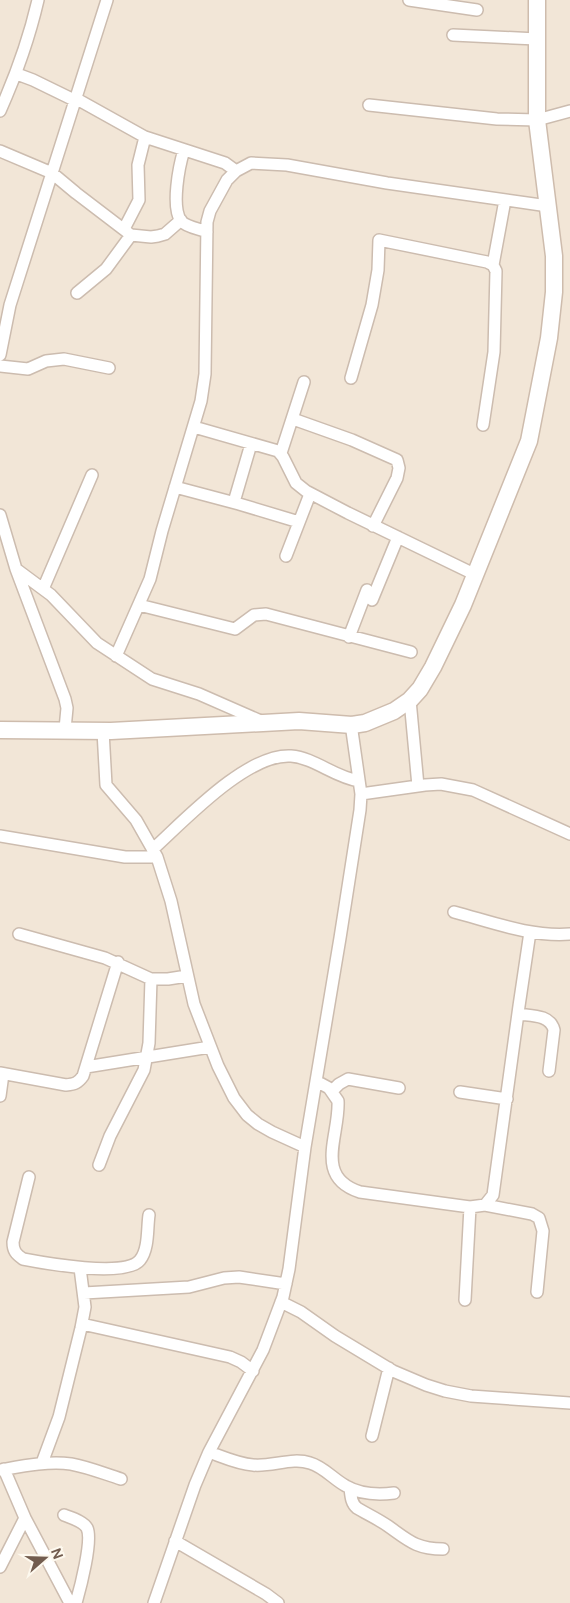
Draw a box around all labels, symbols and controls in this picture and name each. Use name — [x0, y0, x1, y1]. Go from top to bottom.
north arrow — [20, 1533, 70, 1583]
text: N — [47, 1546, 67, 1561]

